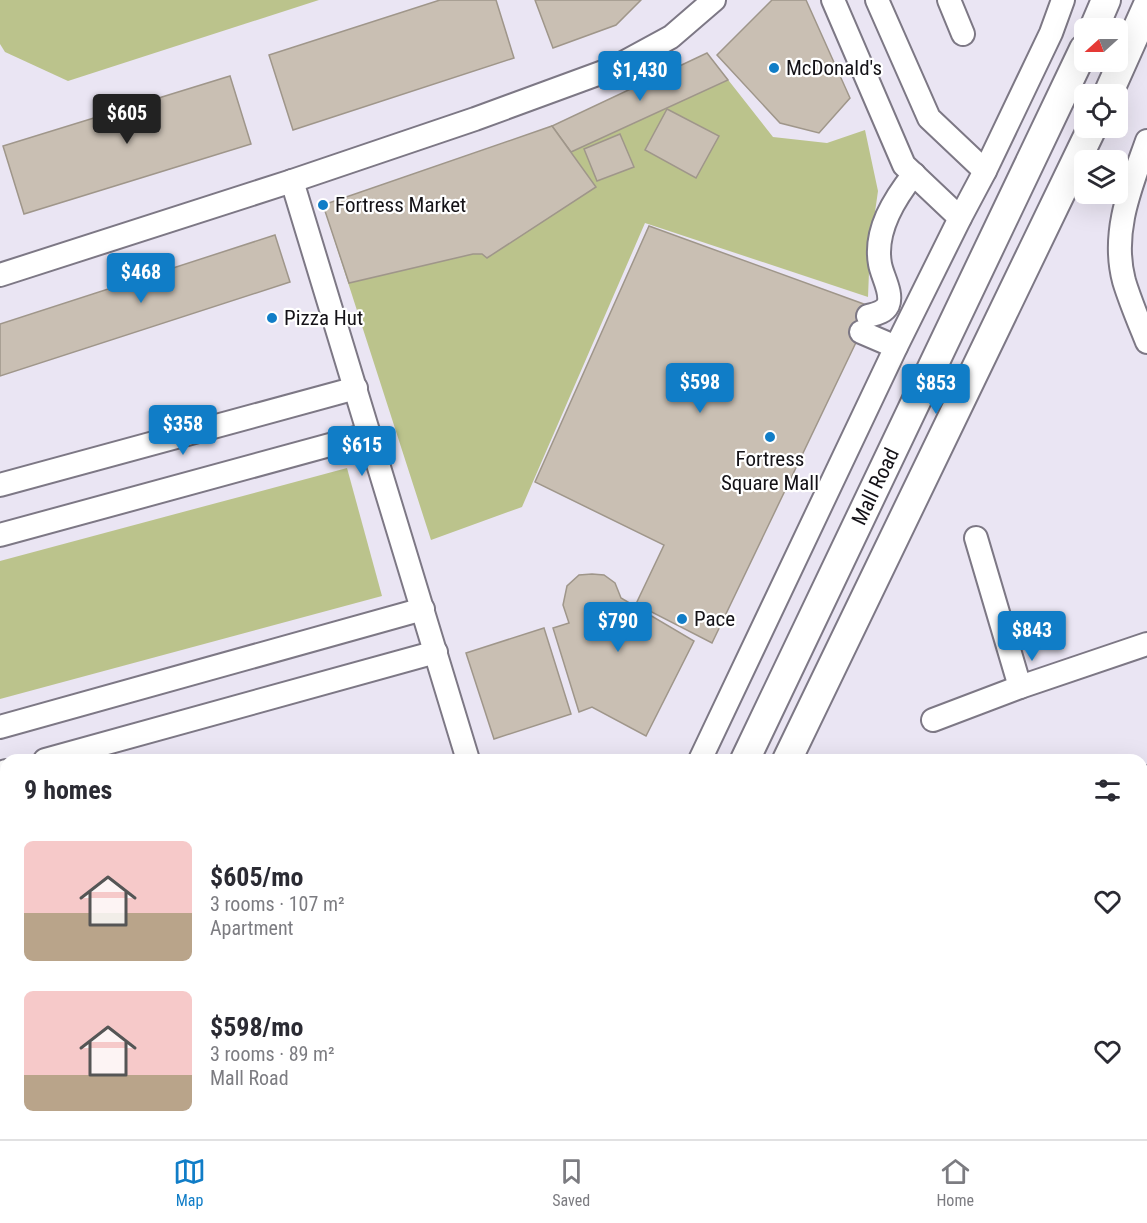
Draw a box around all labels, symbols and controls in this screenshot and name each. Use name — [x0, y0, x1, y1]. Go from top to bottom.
north arrow — [1074, 18, 1128, 72]
map controls — [1074, 18, 1128, 204]
pin: $1,430 — [591, 51, 689, 102]
place label: McDonald's — [786, 56, 882, 80]
text: $1,430 — [612, 58, 668, 82]
marker: McDonald's — [767, 61, 781, 75]
button: locate — [1074, 84, 1128, 138]
pin: $605 — [91, 94, 163, 145]
text: $605 — [107, 101, 147, 125]
button: layers — [1074, 150, 1128, 204]
place label: Fortress Market — [335, 193, 466, 217]
marker: Fortress Market — [316, 198, 330, 212]
pin: $468 — [105, 253, 177, 304]
text: $468 — [121, 260, 161, 284]
place label: Pizza Hut — [284, 306, 363, 330]
marker: Pizza Hut — [265, 311, 279, 325]
pin: $598 — [664, 363, 736, 414]
pin: $853 — [900, 364, 972, 415]
text: $598 — [680, 370, 720, 394]
text: $853 — [916, 371, 956, 395]
pin: $358 — [147, 405, 219, 456]
text: $358 — [163, 412, 203, 436]
pin: $615 — [326, 426, 398, 477]
marker: Fortress Square Mall — [763, 430, 777, 444]
text: $615 — [342, 433, 382, 457]
street label: Mall Road — [847, 444, 904, 529]
place label: Fortress Square Mall — [721, 447, 819, 495]
pin: $790 — [582, 602, 654, 653]
place label: Pace — [694, 607, 735, 631]
text: $790 — [598, 609, 638, 633]
pin: $843 — [996, 611, 1068, 662]
marker: Pace — [675, 612, 689, 626]
text: $843 — [1012, 618, 1052, 642]
icon: filters — [1091, 774, 1124, 807]
text: 9 homes — [24, 775, 112, 805]
text: $605/mo — [210, 862, 303, 892]
icon: home — [72, 865, 144, 937]
icon: heart — [1091, 885, 1124, 918]
text: 3 rooms · 107 m² — [210, 892, 345, 916]
text: Apartment — [210, 916, 294, 940]
text: $598/mo — [210, 1012, 303, 1042]
icon: home — [72, 1015, 144, 1087]
icon: heart — [1091, 1035, 1124, 1068]
text: 3 rooms · 89 m² — [210, 1042, 335, 1066]
text: Mall Road — [210, 1066, 289, 1090]
tab: Map — [173, 1155, 206, 1210]
tab: Saved — [552, 1155, 590, 1210]
tab: Home — [936, 1155, 974, 1210]

